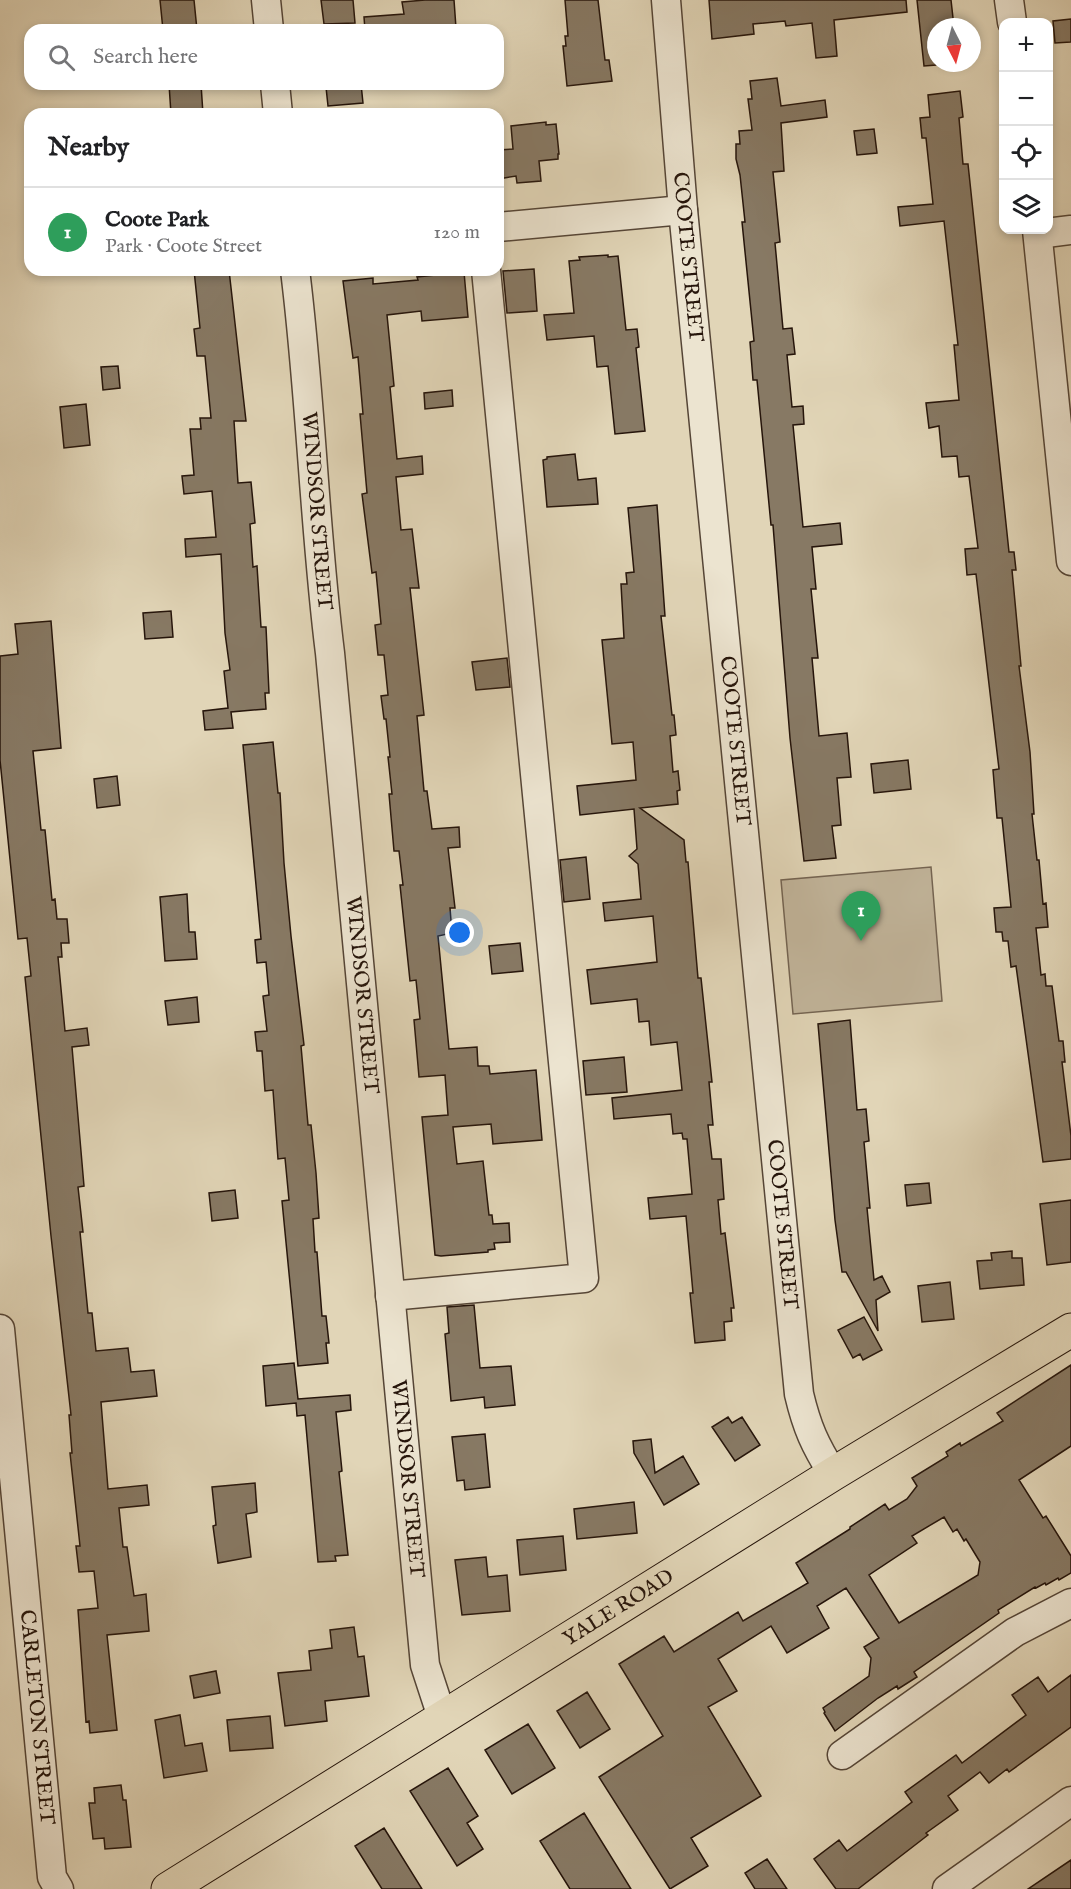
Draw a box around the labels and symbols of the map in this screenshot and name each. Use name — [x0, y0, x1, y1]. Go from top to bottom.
north arrow — [927, 18, 981, 72]
street label: COOTE STREET — [666, 171, 709, 344]
street label: WINDSOR STREET — [295, 411, 339, 612]
street label: COOTE STREET — [713, 655, 757, 828]
pin: 1 — [842, 892, 880, 941]
street label: WINDSOR STREET — [339, 895, 385, 1096]
your location — [445, 918, 474, 947]
street label: COOTE STREET — [761, 1138, 804, 1311]
street label: WINDSOR STREET — [385, 1378, 430, 1580]
street label: YALE ROAD — [558, 1563, 679, 1653]
street label: CARLETON STREET — [13, 1608, 61, 1827]

